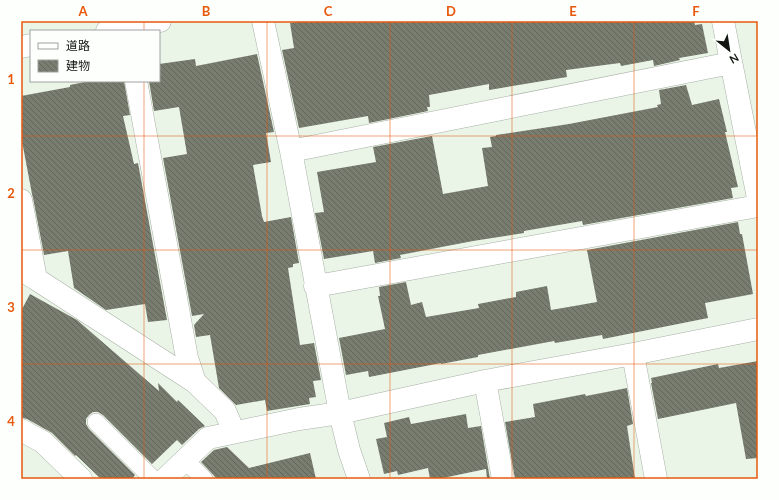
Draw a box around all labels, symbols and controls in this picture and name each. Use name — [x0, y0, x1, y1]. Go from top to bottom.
text: A — [77, 3, 88, 19]
text: B — [202, 3, 211, 19]
text: C — [324, 3, 333, 19]
text: D — [446, 3, 456, 19]
text: E — [569, 3, 577, 19]
text: F — [692, 3, 700, 19]
legend — [30, 30, 160, 82]
north arrow — [709, 30, 749, 70]
text: 道路 — [66, 38, 90, 53]
text: N — [727, 51, 741, 67]
text: 建物 — [66, 58, 90, 73]
text: 1 — [7, 71, 15, 87]
text: 2 — [7, 185, 15, 201]
text: 3 — [7, 299, 15, 315]
text: 4 — [7, 413, 15, 429]

